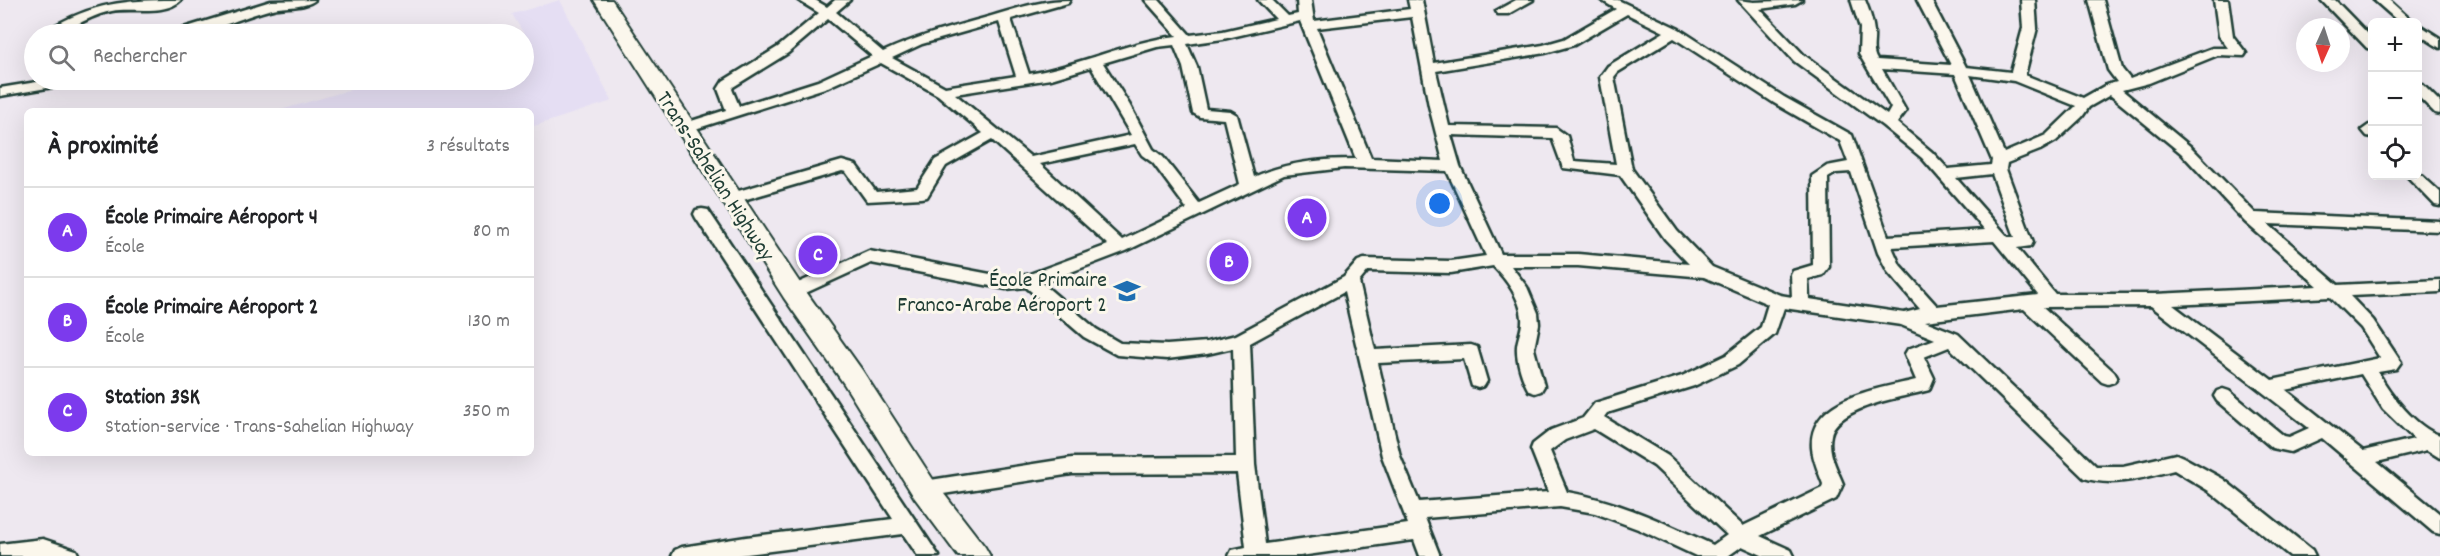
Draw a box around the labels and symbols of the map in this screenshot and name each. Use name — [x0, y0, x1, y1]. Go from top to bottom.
north arrow — [2296, 18, 2350, 72]
street label: Trans-Sahelian Highway — [647, 86, 781, 269]
your location — [1425, 189, 1454, 218]
pin: A — [1288, 196, 1326, 240]
pin: C — [798, 232, 838, 278]
pin: B — [1210, 240, 1248, 284]
place label: École Primaire Franco-Arabe Aéroport 2 — [897, 266, 1107, 322]
school or university icon: École Primaire Franco-Arabe Aéroport 2 — [1112, 276, 1142, 306]

